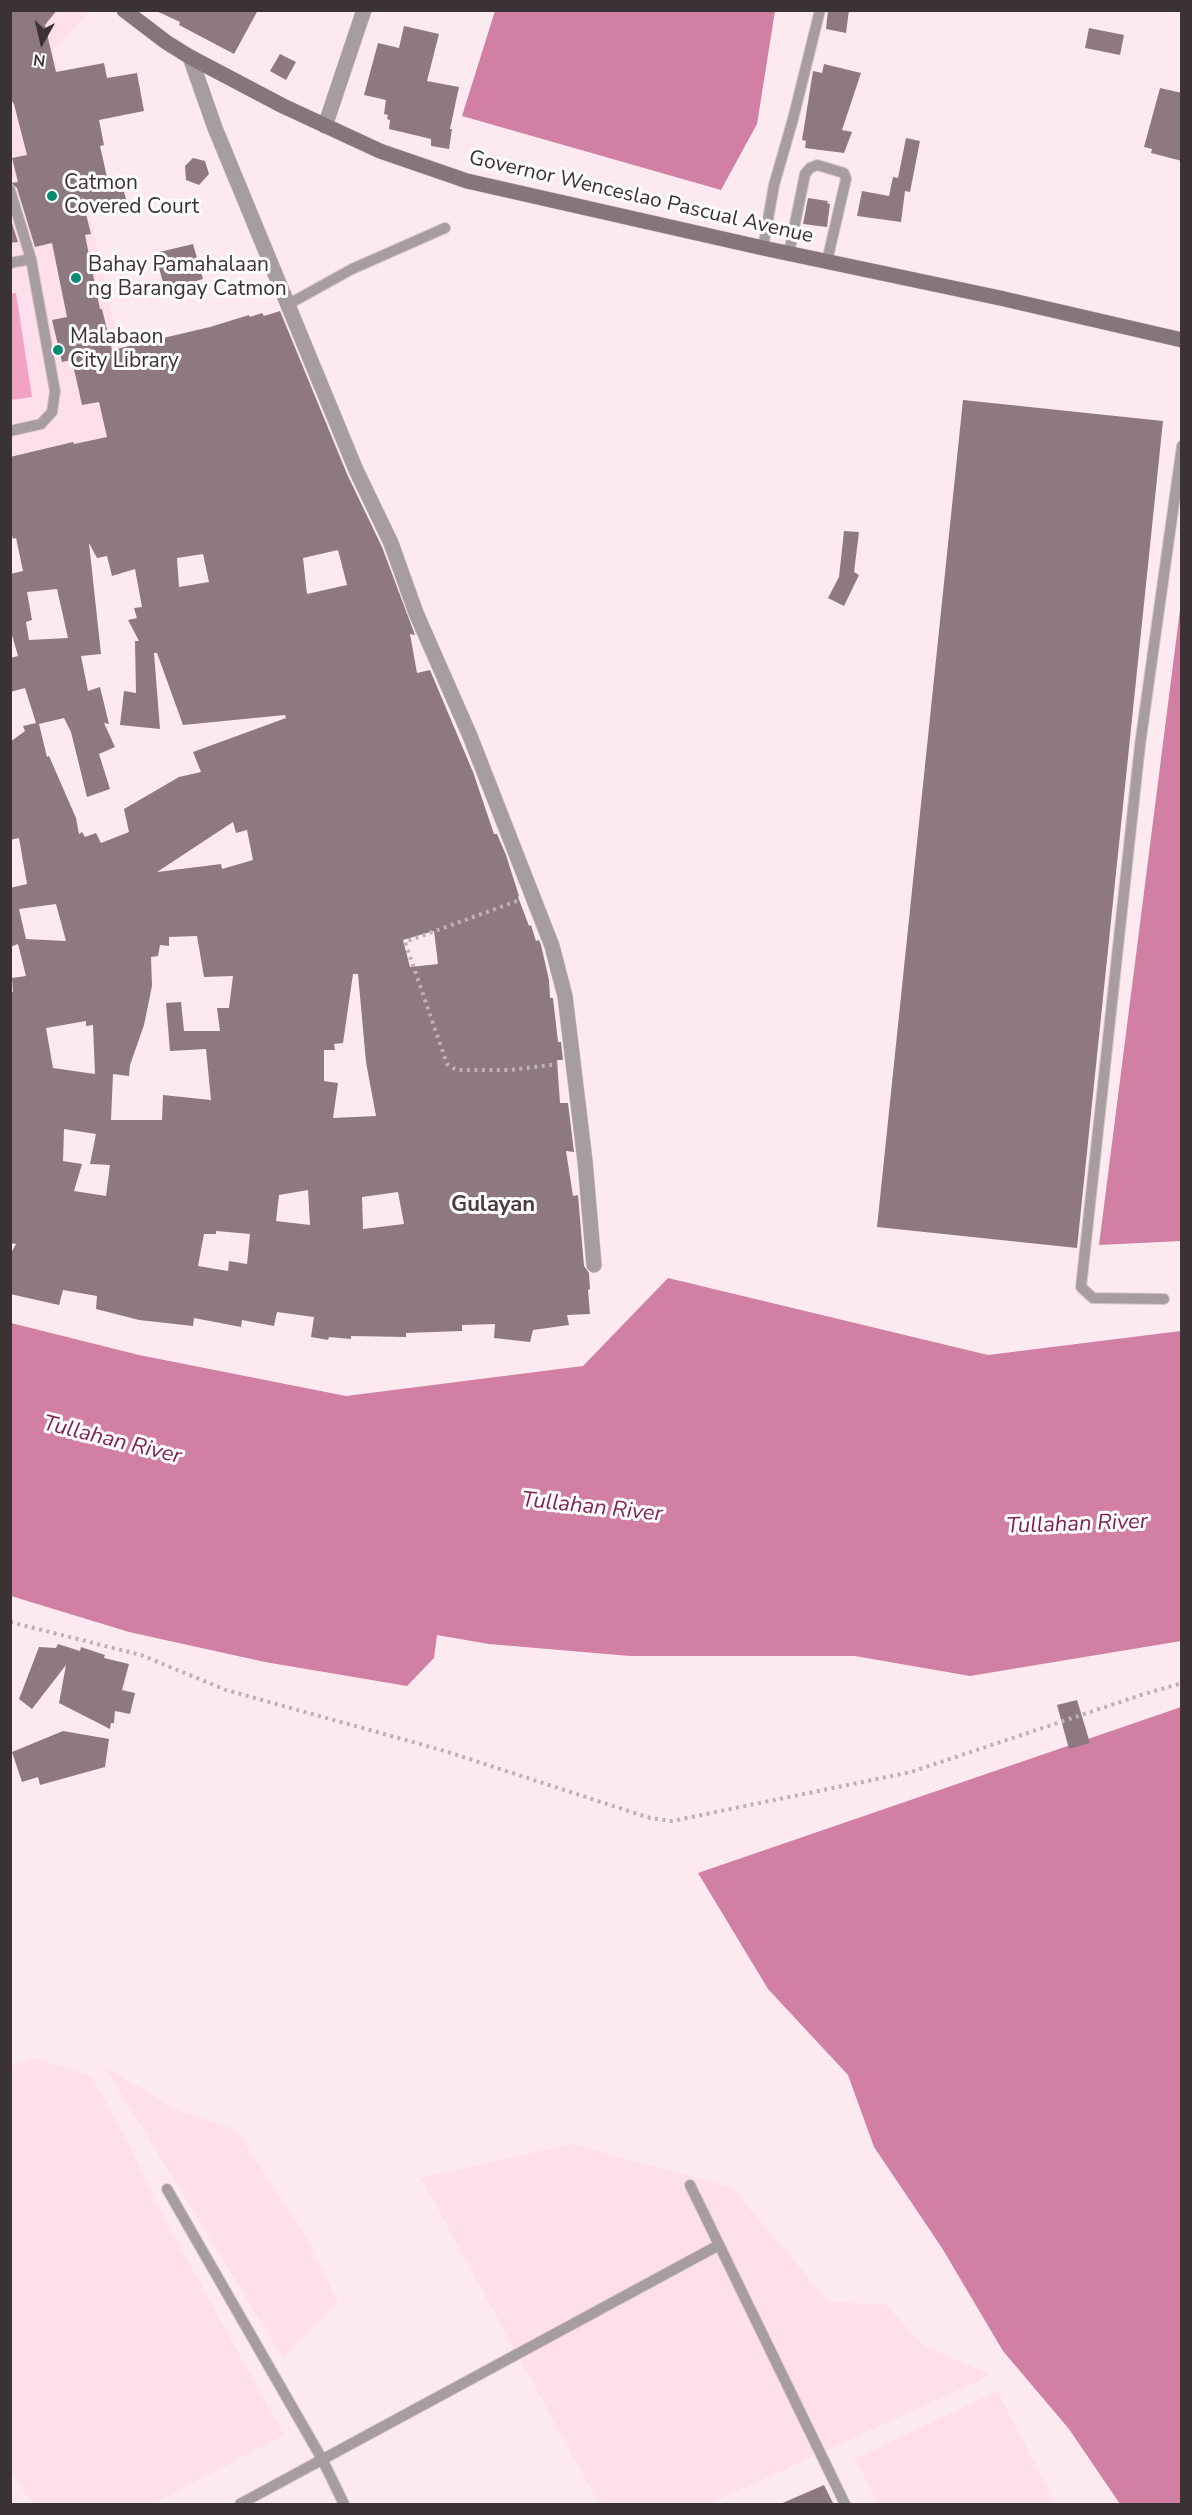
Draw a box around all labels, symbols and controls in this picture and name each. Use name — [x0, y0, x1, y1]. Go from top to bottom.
north arrow — [12, 12, 72, 72]
text: N — [32, 48, 47, 72]
street label: Governor Wenceslao Pascual Avenue — [466, 146, 816, 250]
place label: Catmon Covered Court — [64, 171, 199, 221]
marker: Catmon Covered Court — [45, 189, 59, 203]
place label: Bahay Pamahalaan ng Barangay Catmon — [88, 253, 287, 303]
marker: Bahay Pamahalaan ng Barangay Catmon — [69, 271, 83, 285]
place label: Malabaon City Library — [70, 325, 179, 375]
marker: Malabaon City Library — [51, 343, 65, 357]
district label: Gulayan — [451, 1193, 535, 1219]
water label: Tullahan River — [40, 1411, 184, 1471]
water label: Tullahan River — [520, 1487, 664, 1529]
water label: Tullahan River — [1006, 1509, 1148, 1541]

